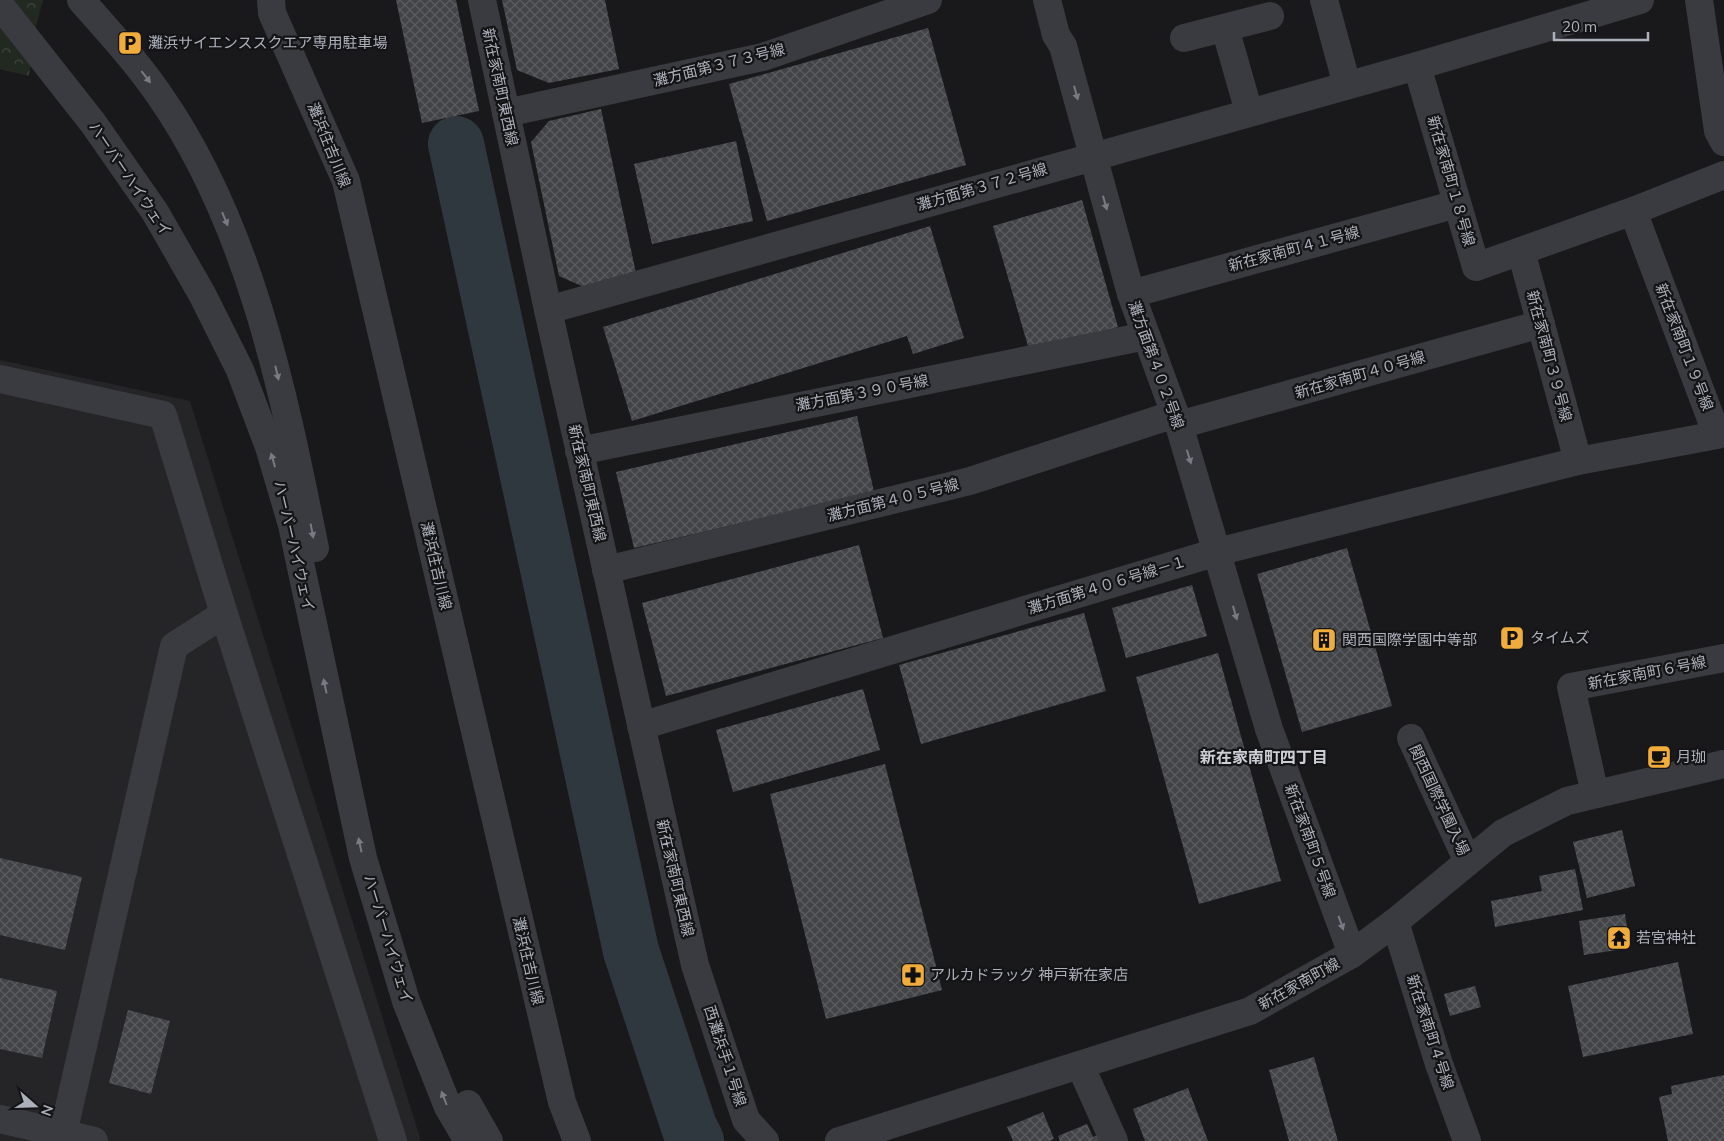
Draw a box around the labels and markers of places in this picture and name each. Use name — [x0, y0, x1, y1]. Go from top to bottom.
parking icon: 灘浜サイエンススクエア専用駐車場 — [117, 30, 143, 56]
place label: 灘浜サイエンススクエア専用駐車場 — [148, 33, 388, 52]
parking icon: タイムズ — [1499, 625, 1525, 651]
building icon: 関西国際学園中等部 — [1311, 627, 1337, 653]
place label: タイムズ — [1530, 628, 1590, 647]
place label: 関西国際学園中等部 — [1342, 630, 1477, 649]
cafe icon: 月珈 — [1646, 744, 1672, 770]
place label: 月珈 — [1676, 747, 1706, 766]
temple icon: 若宮神社 — [1606, 925, 1632, 951]
place label: 若宮神社 — [1636, 928, 1696, 947]
pharmacy icon: アルカドラッグ 神戸新在家店 — [900, 962, 926, 988]
place label: アルカドラッグ 神戸新在家店 — [930, 965, 1128, 984]

